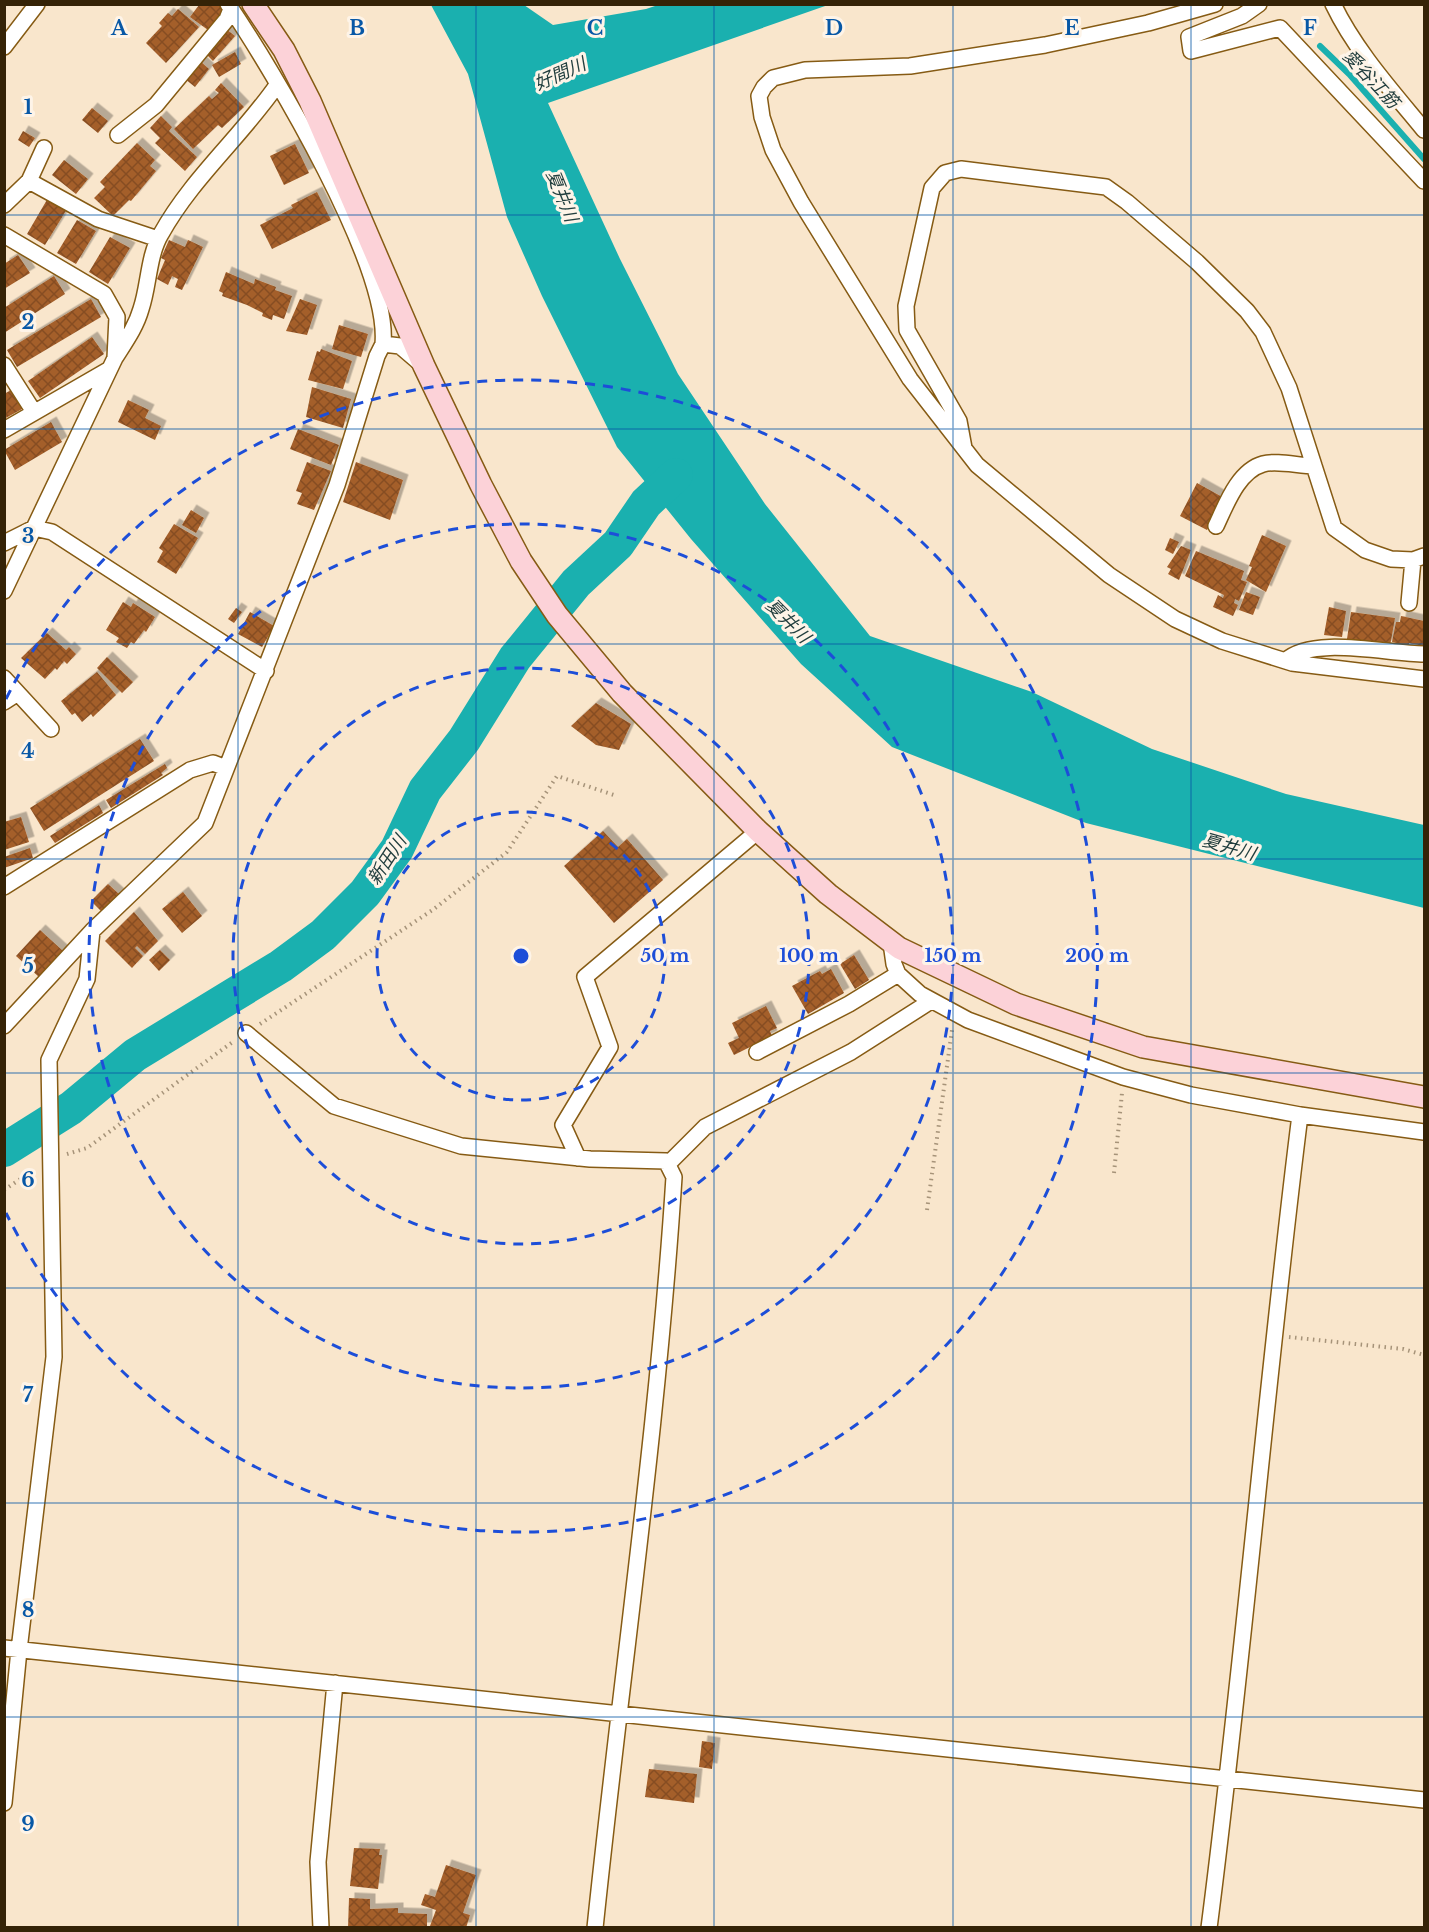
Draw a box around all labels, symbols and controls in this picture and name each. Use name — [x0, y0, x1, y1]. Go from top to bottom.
text: A — [110, 16, 128, 40]
text: B — [349, 16, 365, 40]
text: C — [587, 16, 603, 40]
text: D — [825, 16, 843, 40]
text: E — [1064, 16, 1080, 40]
text: F — [1303, 16, 1317, 40]
water label: 愛谷江筋 — [1338, 45, 1406, 115]
water label: 好間川 — [531, 52, 591, 95]
text: 1 — [24, 95, 33, 119]
water label: 夏井川 — [542, 167, 583, 227]
text: 2 — [21, 310, 35, 334]
text: 3 — [22, 524, 34, 548]
water label: 夏井川 — [761, 594, 816, 649]
text: 4 — [21, 739, 35, 763]
water label: 夏井川 — [1200, 829, 1260, 866]
water label: 新田川 — [363, 830, 412, 889]
text: 50 m — [641, 945, 690, 967]
text: 100 m — [779, 945, 839, 967]
text: 150 m — [925, 945, 982, 967]
text: 200 m — [1065, 945, 1129, 967]
centre of rings — [511, 946, 531, 966]
text: 5 — [22, 954, 34, 978]
text: 6 — [21, 1168, 35, 1192]
text: 7 — [23, 1383, 34, 1407]
text: 8 — [22, 1598, 34, 1622]
text: 9 — [21, 1812, 35, 1836]

